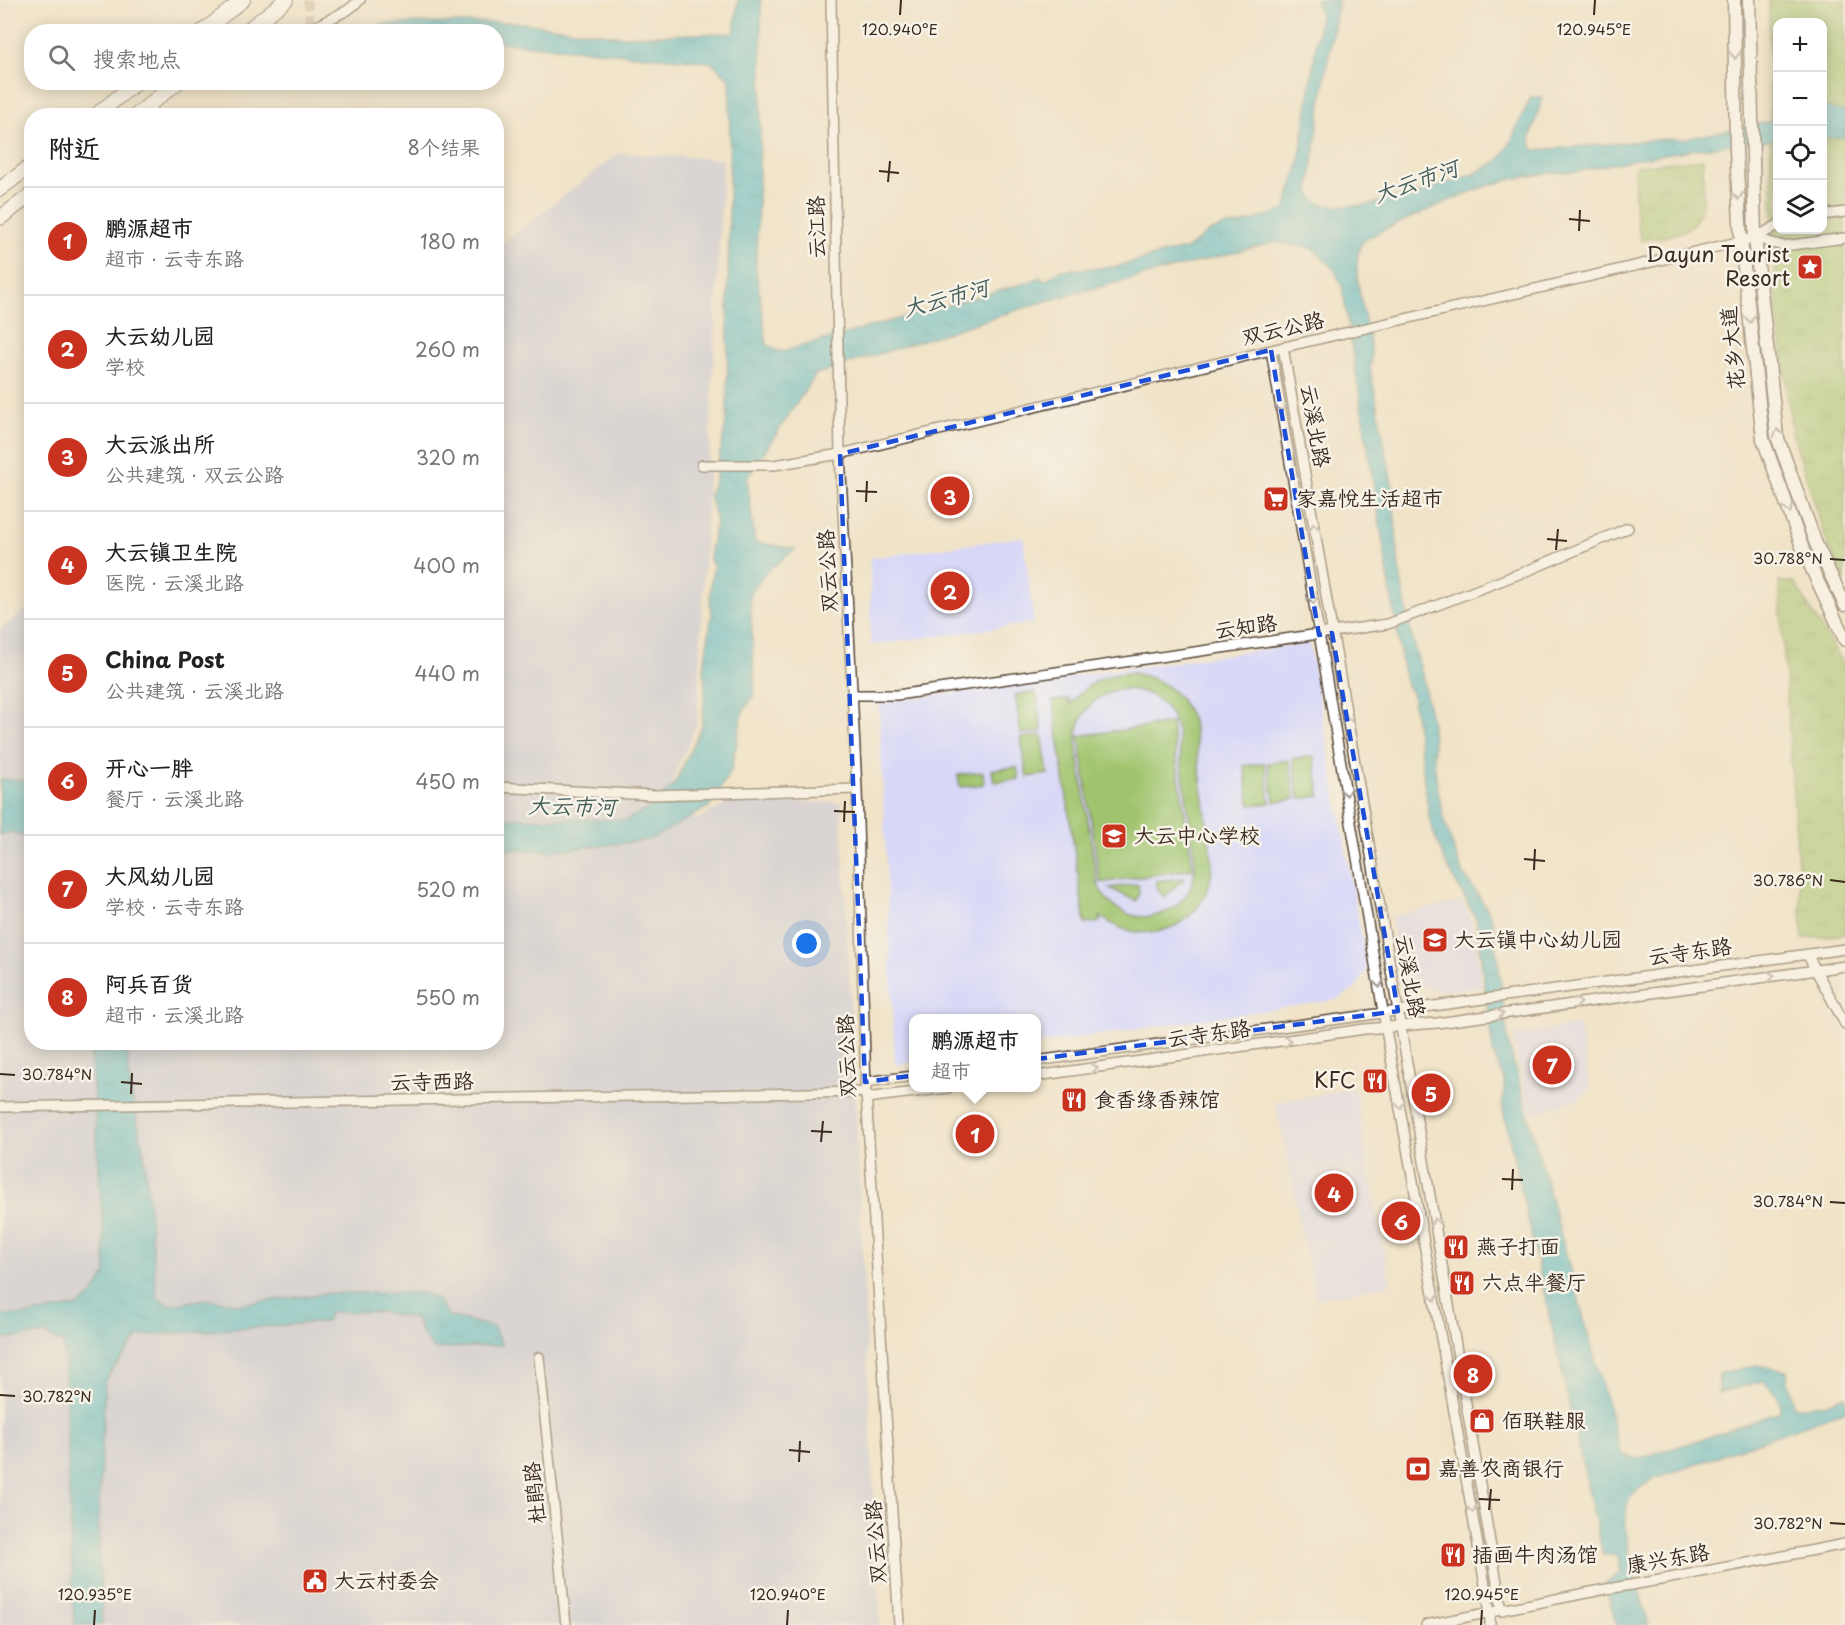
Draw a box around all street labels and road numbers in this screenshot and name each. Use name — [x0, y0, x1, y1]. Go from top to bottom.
street label: 云江路 — [798, 195, 832, 259]
street label: 双云公路 — [1238, 302, 1327, 352]
street label: 花乡大道 — [1711, 305, 1751, 392]
street label: 云溪北路 — [1294, 382, 1340, 470]
street label: 双云公路 — [808, 528, 844, 614]
street label: 云知路 — [1212, 605, 1279, 645]
street label: 云寺东路 — [1646, 928, 1734, 972]
street label: 云溪北路 — [1389, 932, 1435, 1020]
street label: 云寺东路 — [1165, 1010, 1253, 1054]
street label: 双云公路 — [828, 1014, 862, 1099]
street label: 云寺西路 — [390, 1063, 474, 1097]
street label: 杜鹃路 — [514, 1460, 552, 1526]
street label: 双云公路 — [855, 1499, 893, 1585]
street label: 康兴东路 — [1624, 1534, 1712, 1580]

